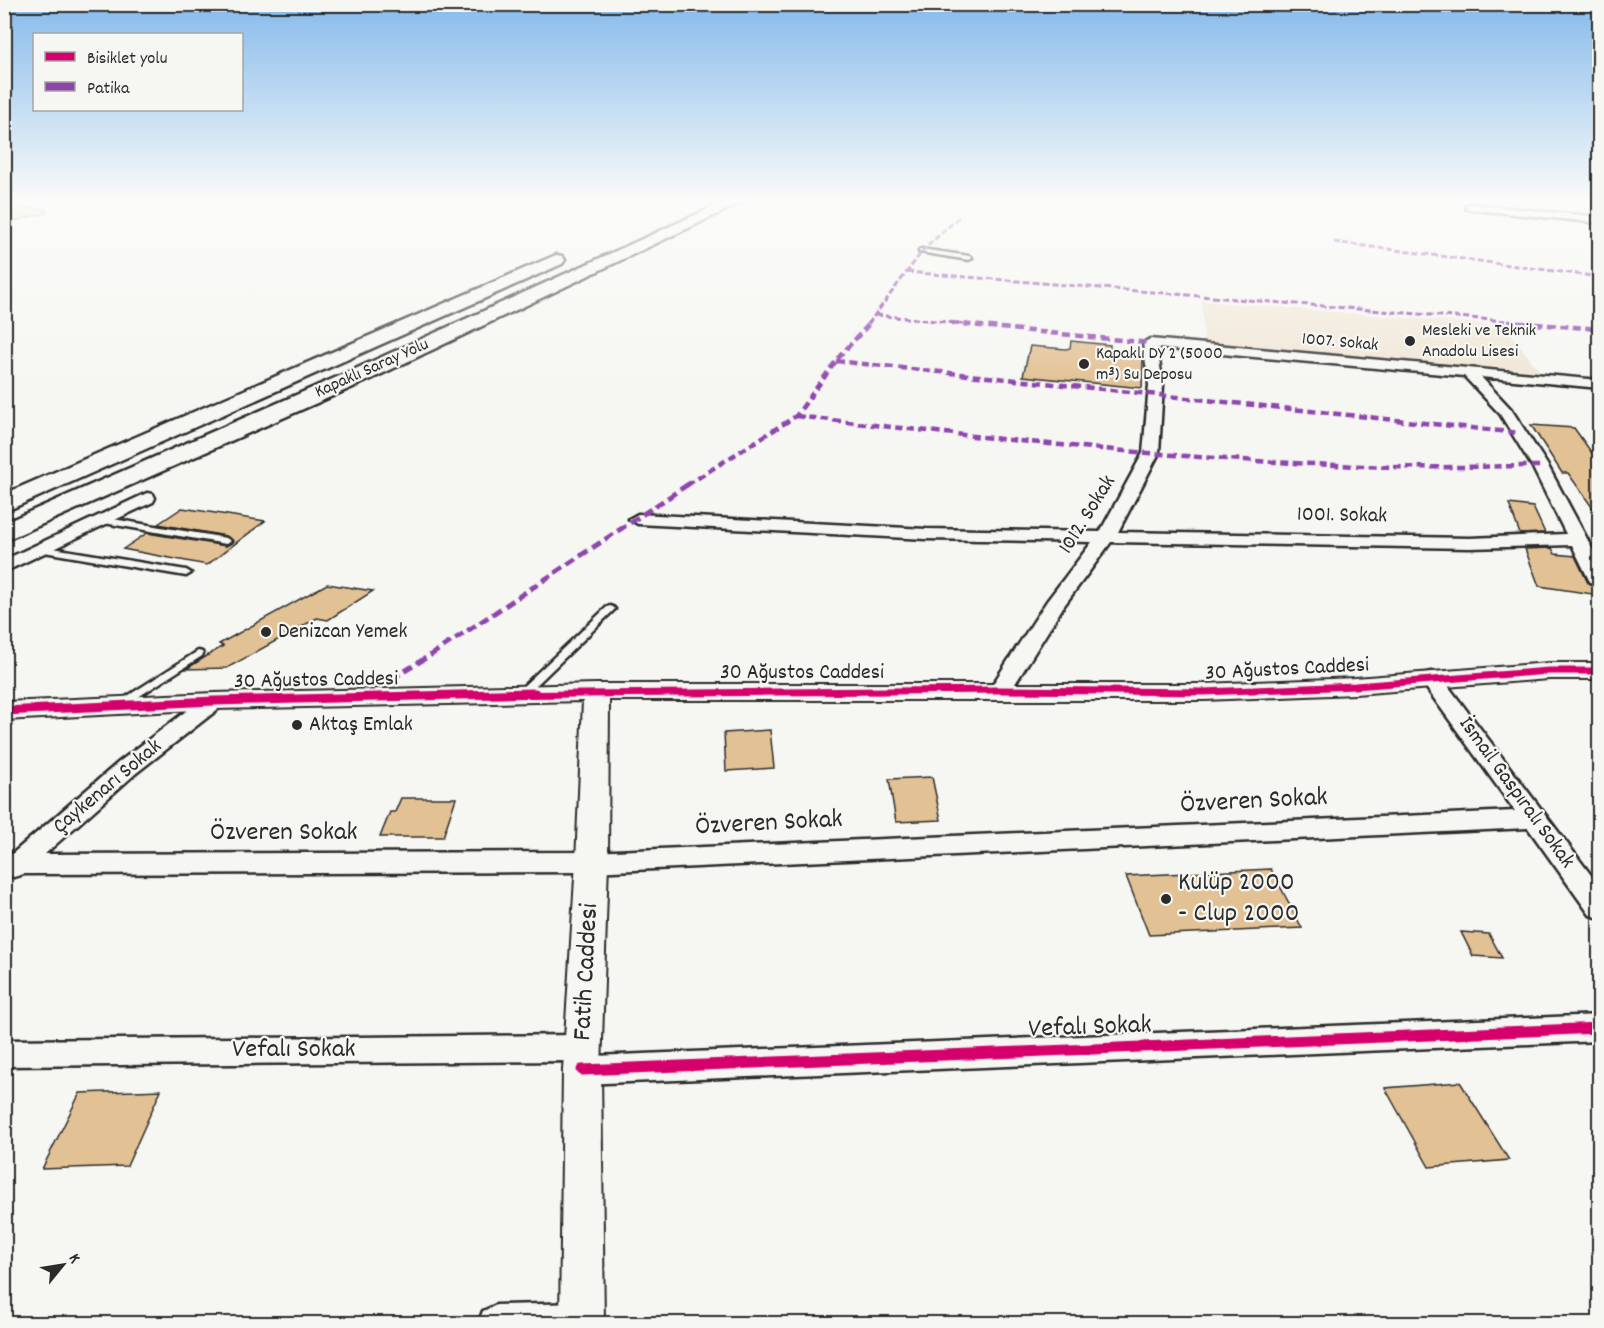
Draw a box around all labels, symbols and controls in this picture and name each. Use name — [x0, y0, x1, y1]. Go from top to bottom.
legend — [33, 33, 243, 111]
text: Bisiklet yolu — [87, 47, 167, 72]
text: Patika — [87, 77, 130, 102]
place label: Mesleki ve Teknik Anadolu Lisesi — [1422, 319, 1536, 365]
street label: 1007. Sokak — [1301, 327, 1379, 359]
street label: Kapaklı Saray Yolu — [311, 333, 433, 405]
marker: Mesleki ve Teknik Anadolu Lisesi — [1403, 334, 1417, 348]
place label: Kapaklı DY 2 (5000 m³) Su Deposu — [1096, 342, 1223, 388]
marker: Kapaklı DY 2 (5000 m³) Su Deposu — [1077, 357, 1091, 371]
street label: 1012. Sokak — [1052, 470, 1124, 560]
street label: 1001. Sokak — [1297, 500, 1387, 532]
place label: Denizcan Yemek — [278, 617, 408, 648]
marker: Denizcan Yemek — [259, 625, 273, 639]
street label: 30 Ağustos Caddesi — [1204, 650, 1370, 690]
street label: 30 Ağustos Caddesi — [720, 658, 884, 689]
street label: 30 Ağustos Caddesi — [234, 664, 398, 698]
place label: Aktaş Emlak — [309, 710, 413, 741]
street label: İsmail Gaspıralı Sokak — [1450, 711, 1582, 875]
marker: Aktaş Emlak — [290, 718, 304, 732]
street label: Çaykenarı Sokak — [47, 732, 169, 842]
street label: Özveren Sokak — [1179, 779, 1329, 825]
street label: Özveren Sokak — [694, 801, 844, 847]
street label: Özveren Sokak — [210, 814, 358, 853]
place label: Kulüp 2000 - Clup 2000 — [1178, 864, 1299, 934]
marker: Kulüp 2000 - Clup 2000 — [1159, 892, 1173, 906]
street label: Fatih Caddesi — [564, 902, 610, 1042]
street label: Vefalı Sokak — [1028, 1006, 1152, 1050]
street label: Vefalı Sokak — [232, 1031, 356, 1070]
north arrow — [33, 1235, 93, 1295]
text: K — [62, 1250, 86, 1268]

